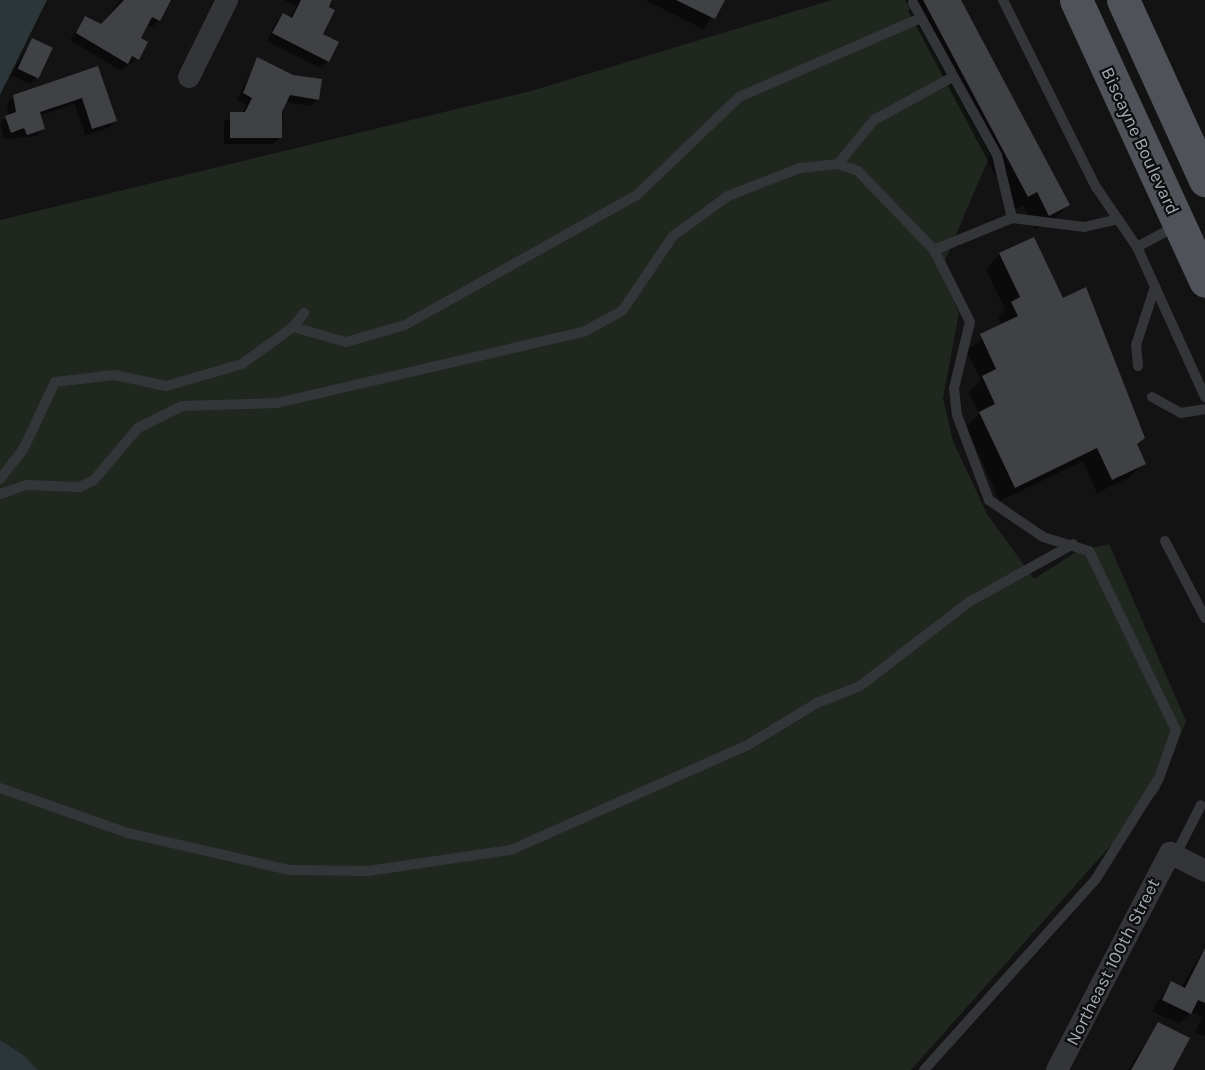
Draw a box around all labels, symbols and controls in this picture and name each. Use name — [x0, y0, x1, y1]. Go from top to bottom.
street label: Biscayne Boulevard — [1096, 64, 1184, 218]
street label: Northeast 100th Street — [1061, 875, 1165, 1049]

